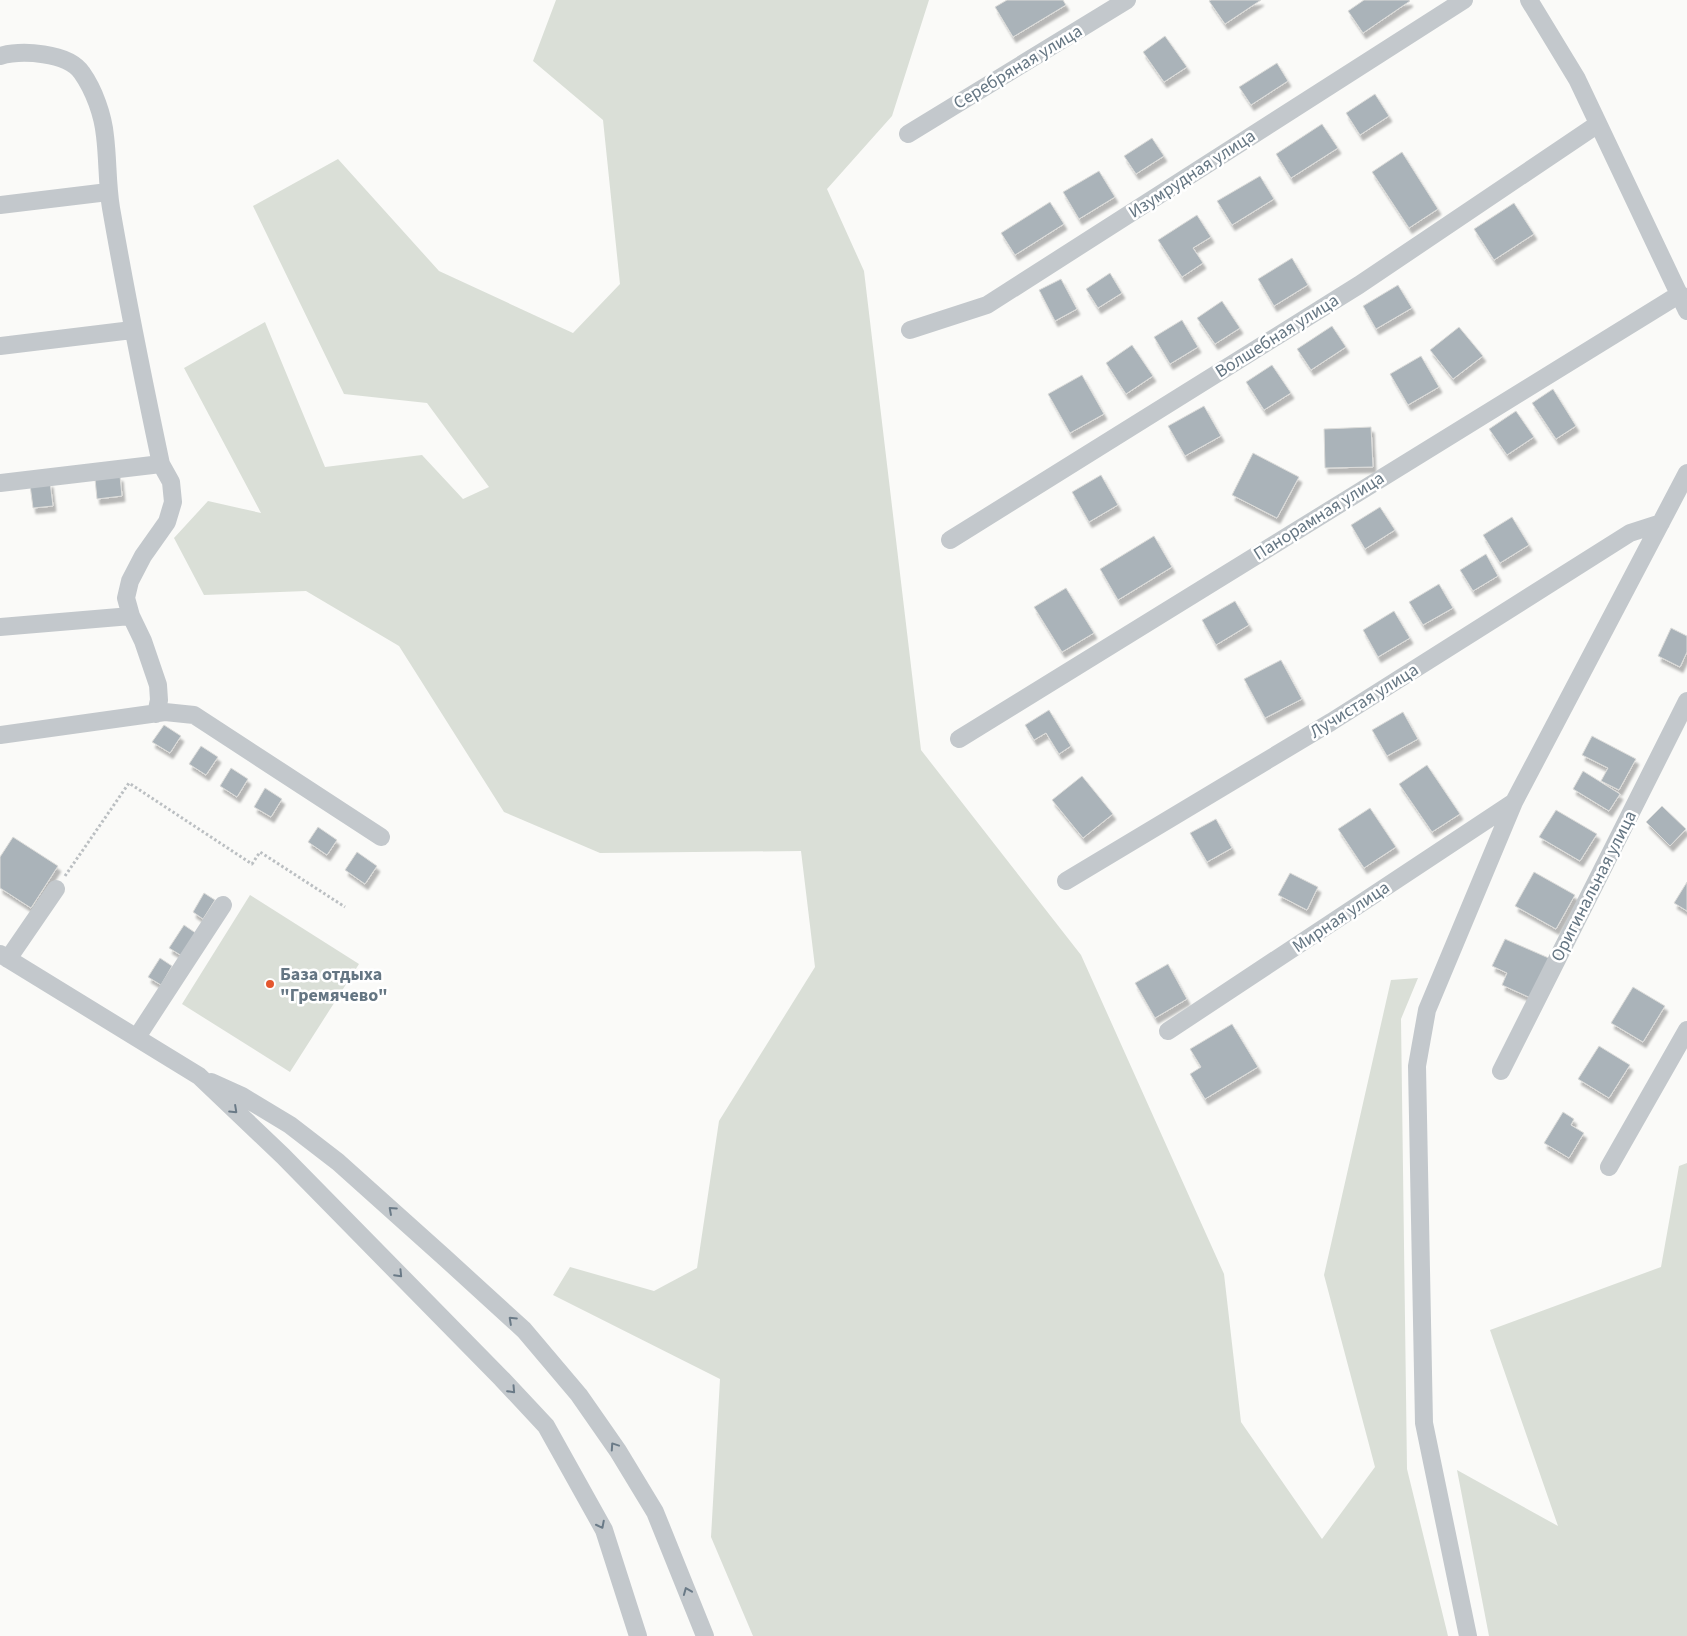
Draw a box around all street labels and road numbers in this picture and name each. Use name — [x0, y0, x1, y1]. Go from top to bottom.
street label: Серебряная улица — [949, 19, 1087, 115]
street label: Изумрудная улица — [1124, 124, 1260, 224]
street label: Волшебная улица — [1210, 288, 1344, 384]
street label: Панорамная улица — [1249, 466, 1389, 566]
street label: Лучистая улица — [1305, 657, 1423, 745]
street label: Оригинальная улица — [1545, 806, 1643, 966]
street label: Мирная улица — [1287, 875, 1395, 959]

